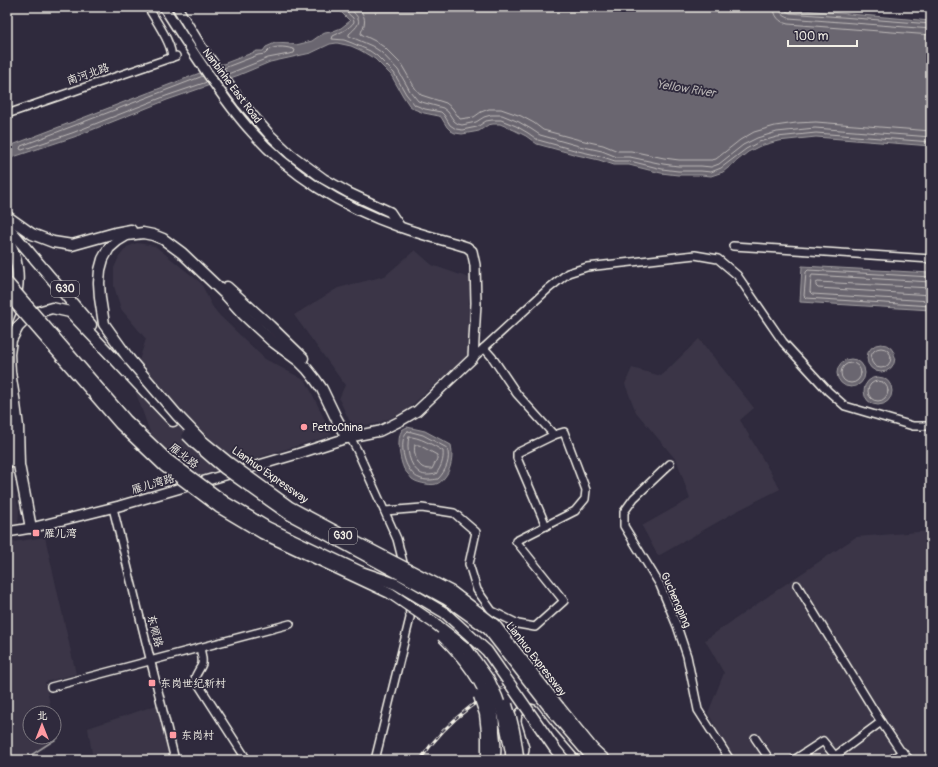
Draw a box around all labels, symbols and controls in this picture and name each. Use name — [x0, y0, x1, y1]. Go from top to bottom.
scale bar — [788, 22, 857, 48]
text: 100 m — [794, 29, 829, 44]
street label: Nanbinhe East Road — [200, 46, 264, 126]
street label: 南河北路 — [65, 61, 111, 87]
water label: Yellow River — [656, 77, 718, 101]
road number: G30 — [51, 281, 79, 297]
place label: PetroChina — [312, 421, 363, 434]
marker: PetroChina — [299, 422, 309, 432]
street label: 雁北路 — [167, 441, 201, 471]
street label: Lianhuo Expressway — [229, 444, 311, 506]
street label: 雁儿湾路 — [130, 472, 176, 496]
place label: 雁儿湾 — [44, 527, 77, 540]
marker: 雁儿湾 — [31, 528, 41, 538]
road number: G30 — [329, 528, 357, 544]
street label: Guchengping — [658, 570, 694, 630]
street label: 东顺路 — [145, 613, 165, 649]
street label: Lianhuo Expressway — [503, 619, 569, 699]
place label: 东岗世纪新村 — [160, 677, 226, 690]
marker: 东岗世纪新村 — [147, 678, 157, 688]
north arrow — [22, 705, 62, 745]
text: 北 — [37, 709, 48, 722]
place label: 东岗村 — [181, 729, 214, 742]
marker: 东岗村 — [168, 730, 178, 740]

